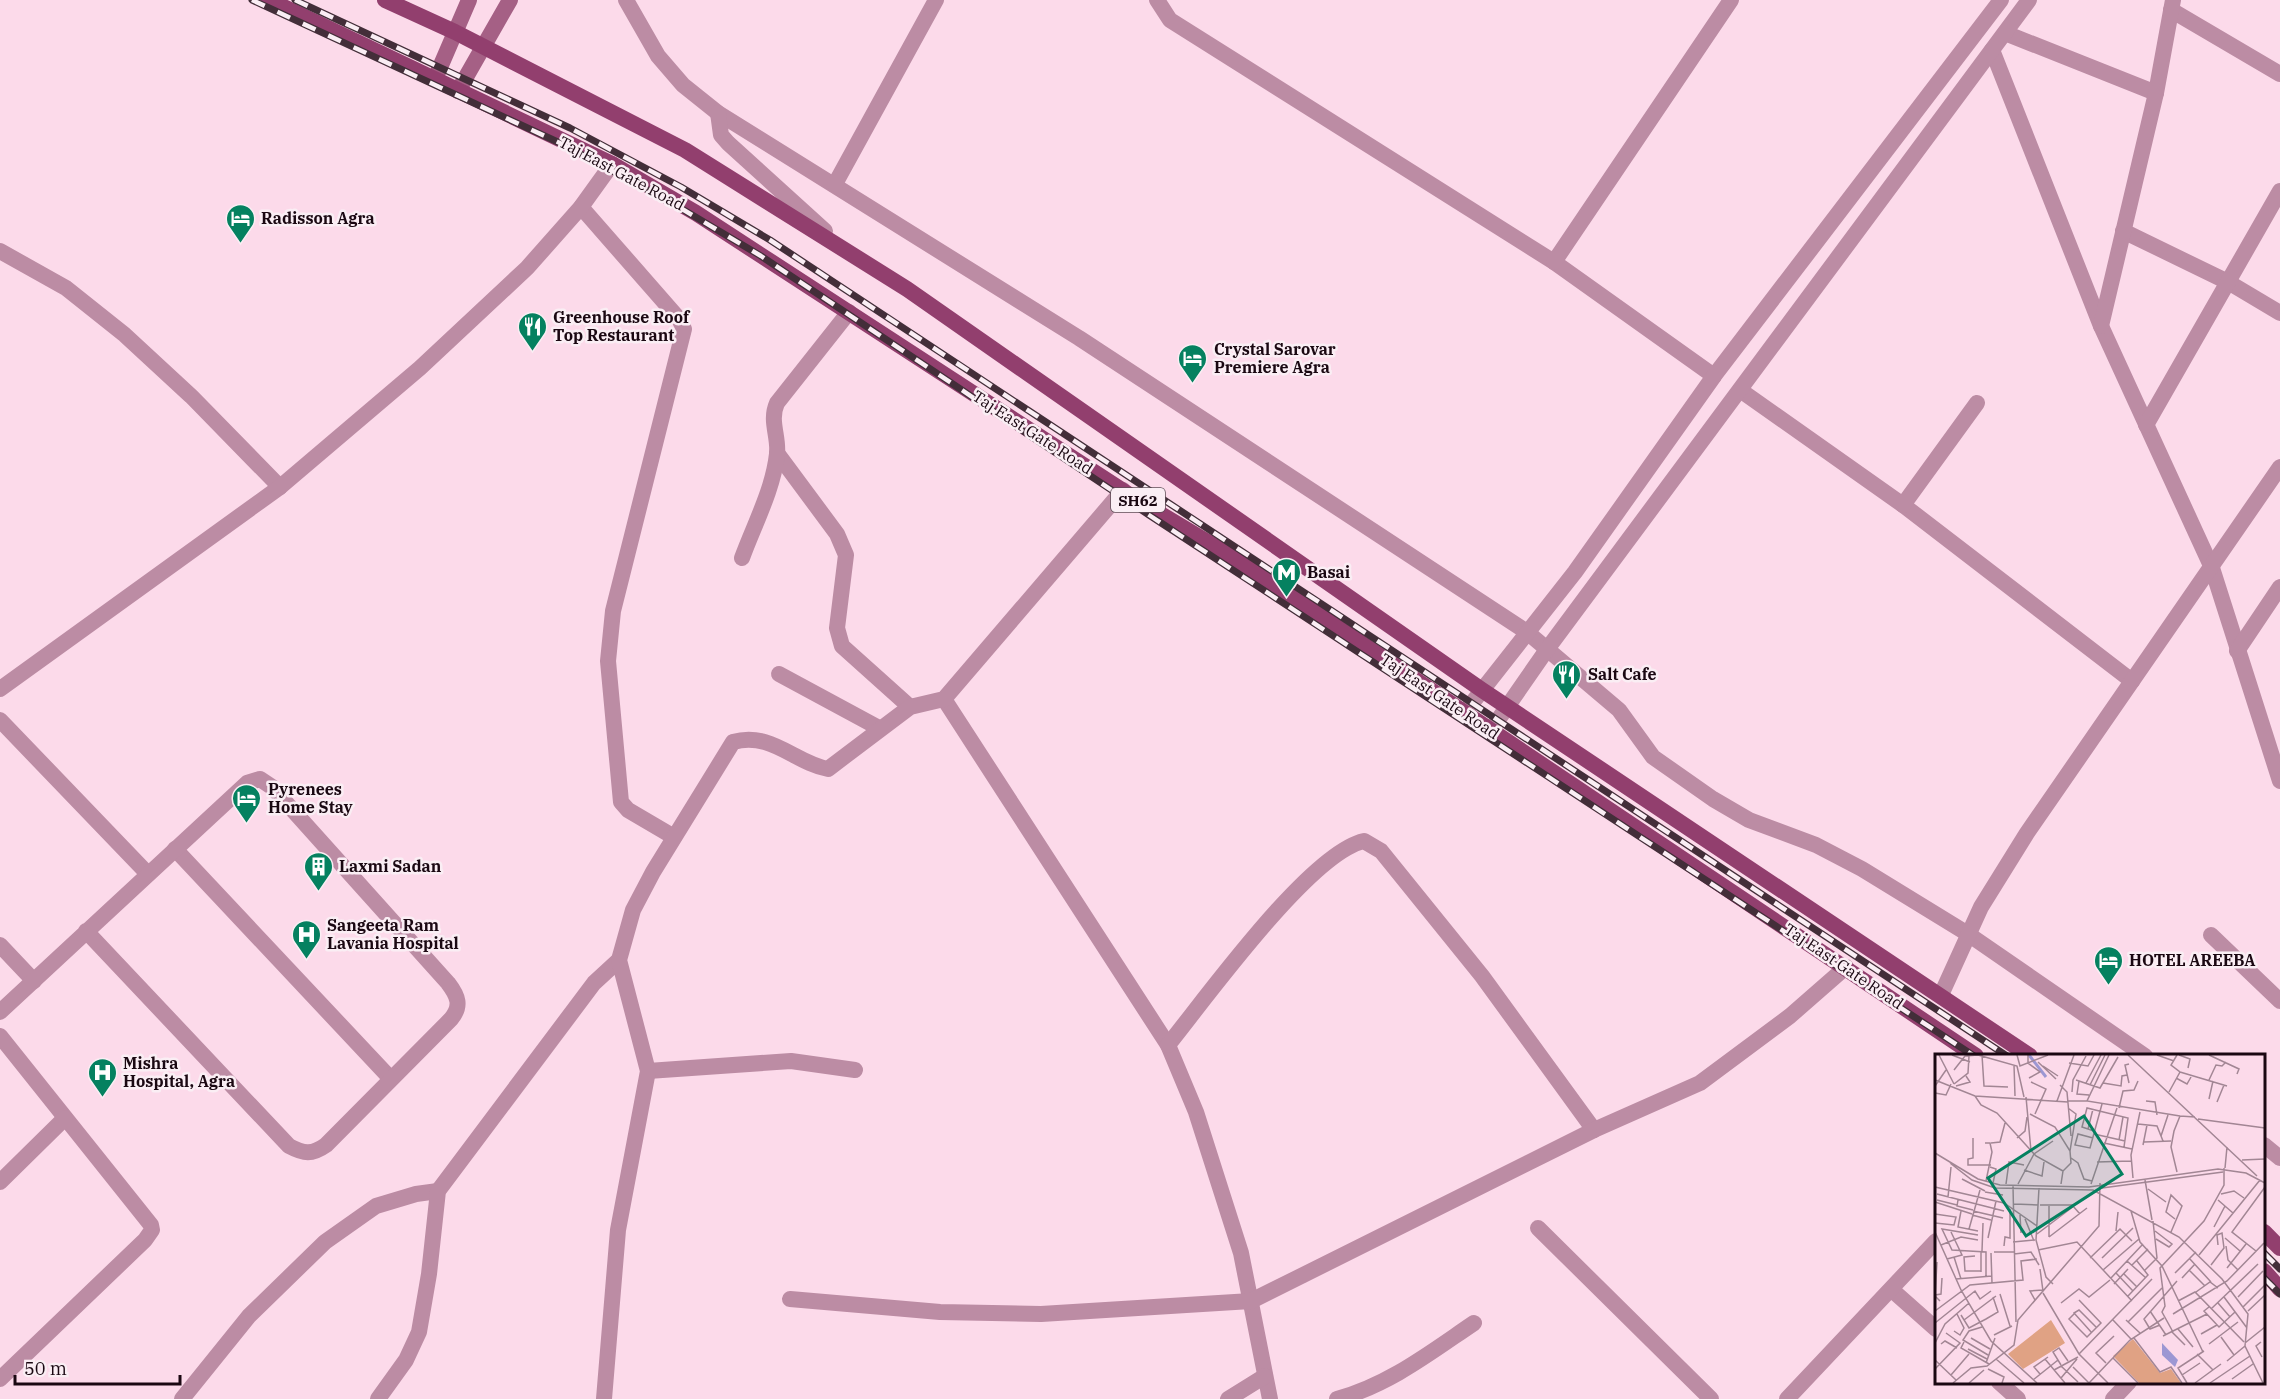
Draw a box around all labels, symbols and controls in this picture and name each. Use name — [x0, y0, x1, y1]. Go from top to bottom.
street label: Taj East Gate Road — [556, 131, 689, 215]
hotel icon: Radisson Agra — [224, 202, 256, 244]
place label: Radisson Agra — [261, 208, 375, 228]
place label: Greenhouse Roof Top Restaurant — [553, 307, 691, 345]
restaurant icon: Greenhouse Roof Top Restaurant — [516, 310, 548, 352]
place label: Crystal Sarovar Premiere Agra — [1214, 339, 1336, 377]
hotel icon: Crystal Sarovar Premiere Agra — [1177, 342, 1209, 384]
street label: Taj East Gate Road — [969, 386, 1097, 479]
road number: SH62 — [1111, 488, 1165, 512]
metro station icon: Basai — [1270, 556, 1302, 598]
place label: Basai — [1307, 562, 1350, 582]
street label: Taj East Gate Road — [1377, 649, 1504, 743]
restaurant icon: Salt Cafe — [1551, 658, 1583, 700]
place label: Salt Cafe — [1588, 664, 1657, 684]
place label: Pyrenees Home Stay — [268, 779, 354, 817]
hotel icon: Pyrenees Home Stay — [231, 782, 263, 824]
building icon: Laxmi Sadan — [302, 850, 334, 892]
place label: Laxmi Sadan — [339, 856, 442, 876]
place label: Sangeeta Ram Lavania Hospital — [327, 915, 459, 953]
hospital icon: Sangeeta Ram Lavania Hospital — [290, 918, 322, 960]
street label: Taj East Gate Road — [1781, 919, 1908, 1013]
hotel icon: HOTEL AREEBA — [2092, 944, 2124, 986]
place label: HOTEL AREEBA — [2129, 950, 2256, 970]
place label: Mishra Hospital, Agra — [123, 1053, 235, 1091]
inset map — [1935, 1054, 2265, 1384]
hospital icon: Mishra Hospital, Agra — [86, 1056, 118, 1098]
scale bar — [15, 1348, 180, 1386]
text: 50 m — [24, 1357, 67, 1380]

